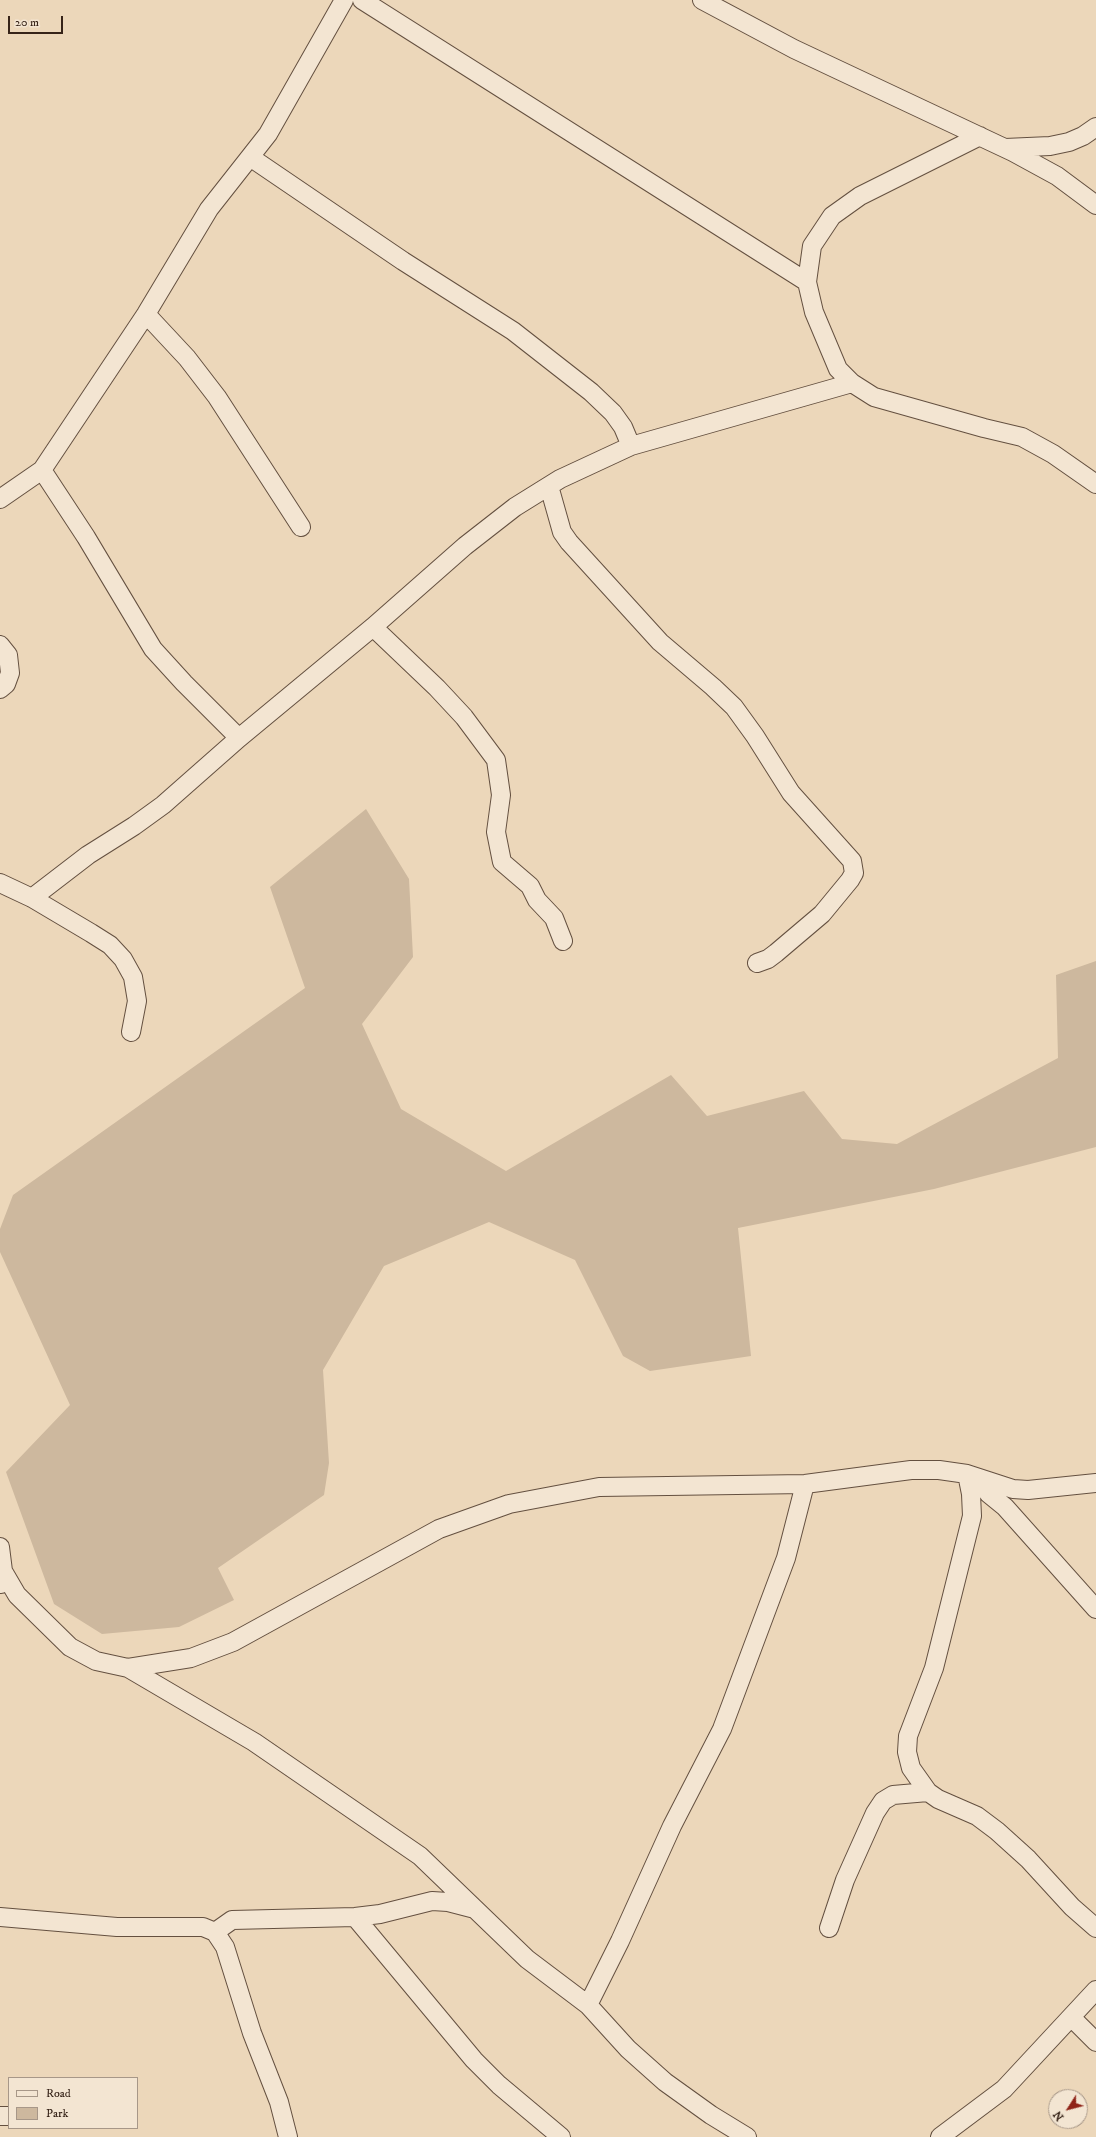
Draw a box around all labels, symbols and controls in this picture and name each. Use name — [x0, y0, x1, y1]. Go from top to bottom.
scale bar — [10, 8, 65, 34]
text: 20 m — [15, 15, 39, 30]
legend — [8, 2077, 138, 2129]
text: Road — [46, 2086, 71, 2101]
north arrow — [1048, 2089, 1088, 2129]
text: Park — [46, 2106, 68, 2121]
text: N — [1051, 2108, 1067, 2123]

